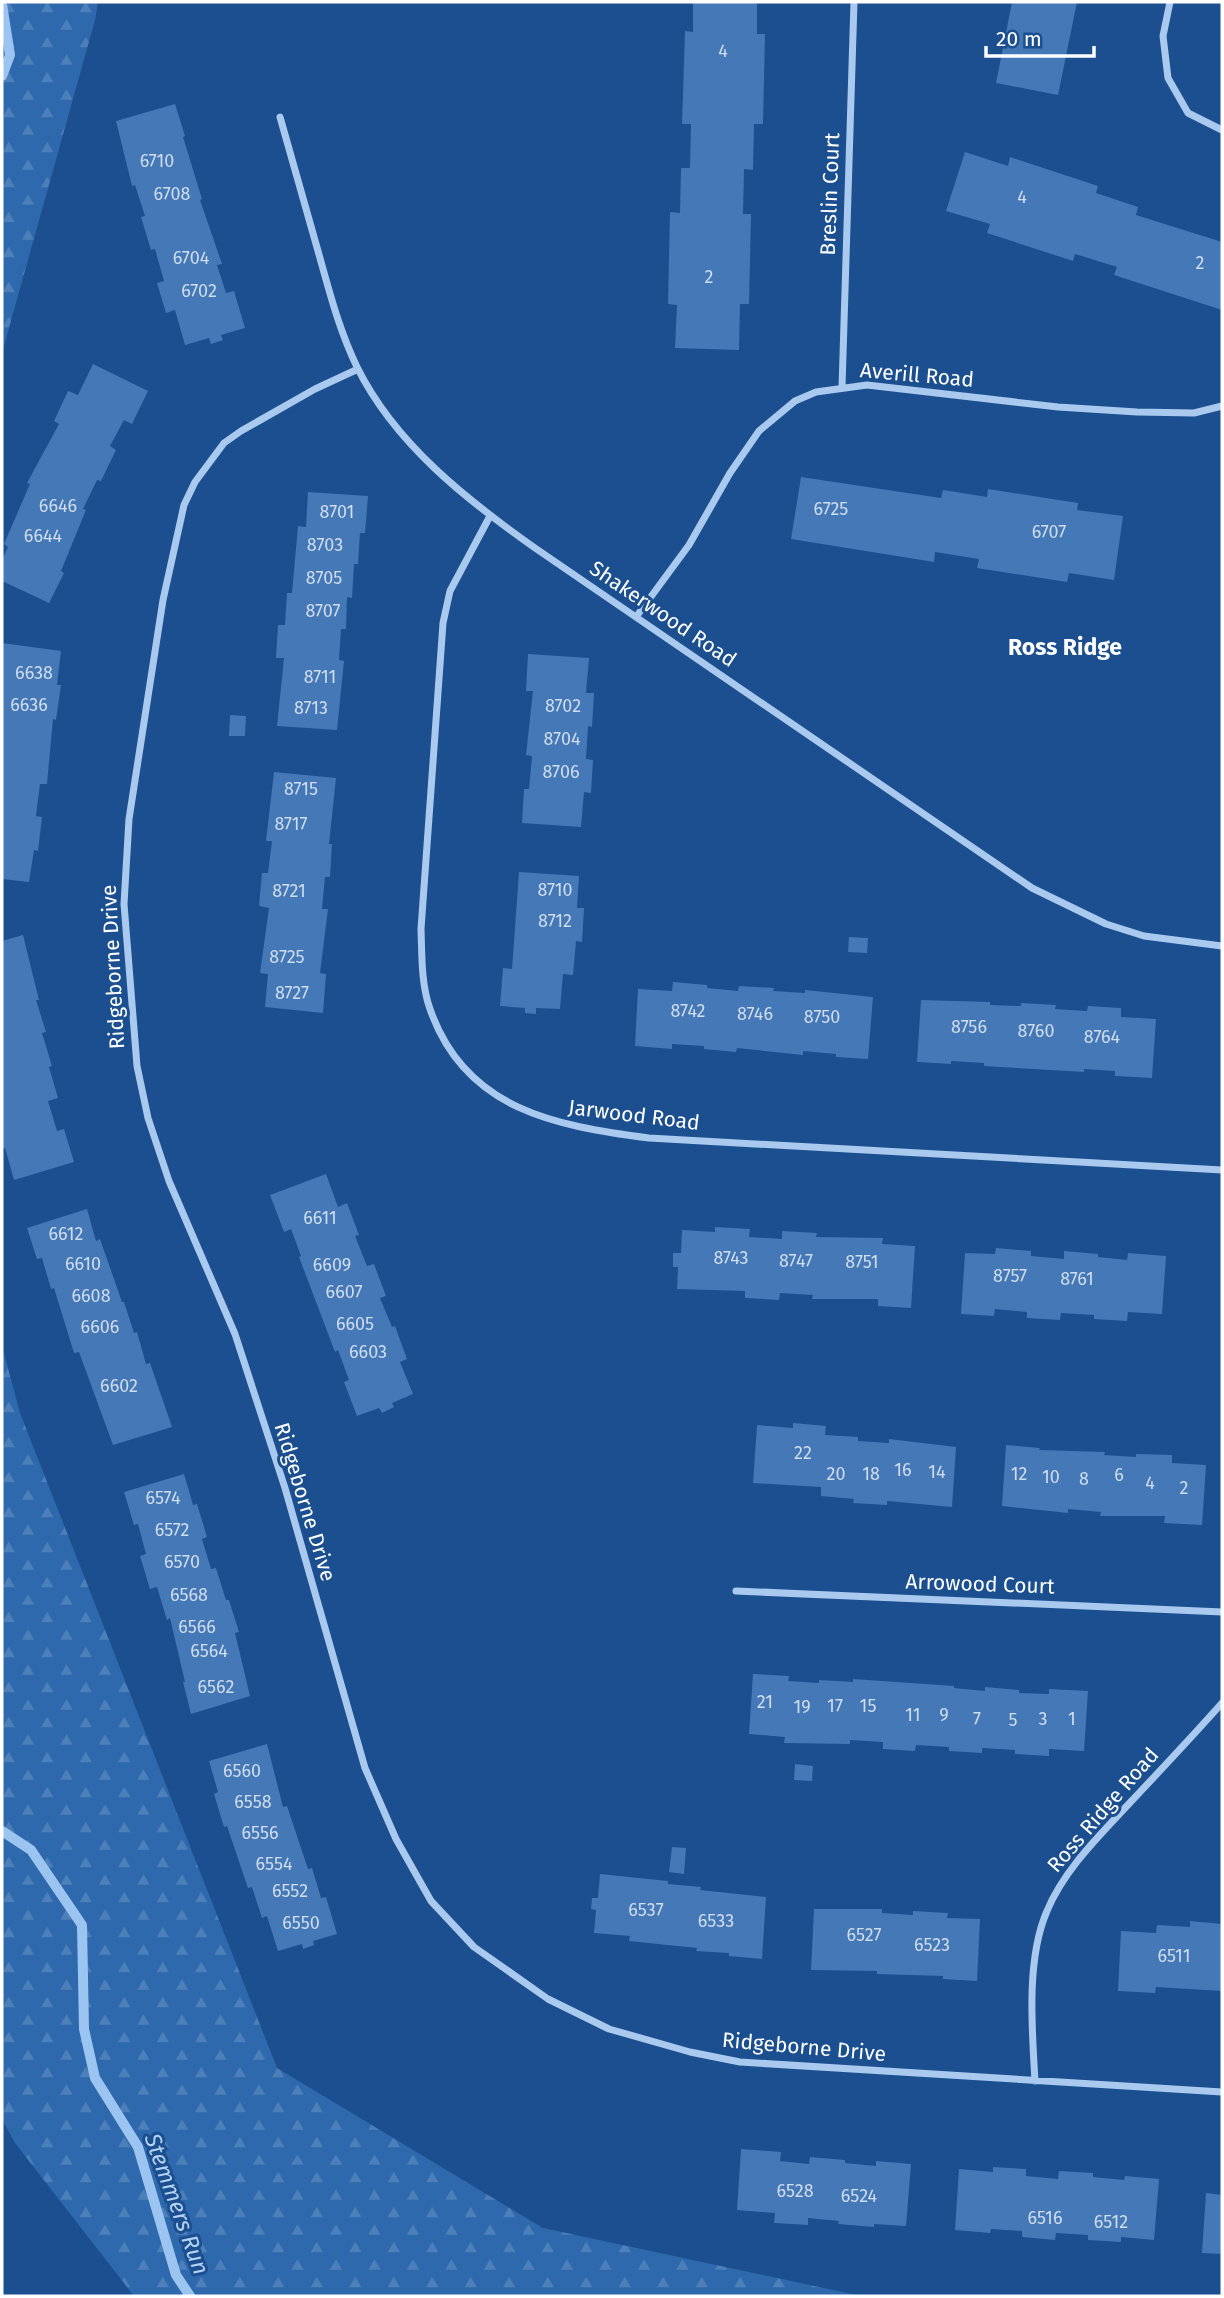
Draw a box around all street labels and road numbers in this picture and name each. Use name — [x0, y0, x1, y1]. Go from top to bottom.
street label: Breslin Court — [815, 132, 845, 256]
street label: Averill Road — [859, 357, 975, 393]
street label: Shakerwood Road — [585, 555, 741, 673]
street label: Ridgeborne Drive — [96, 884, 130, 1050]
street label: Jarwood Road — [567, 1094, 701, 1136]
street label: Ridgeborne Drive — [269, 1419, 341, 1585]
street label: Arrowood Court — [905, 1568, 1055, 1600]
street label: Ross Ridge Road — [1042, 1742, 1164, 1878]
street label: Ridgeborne Drive — [721, 2027, 887, 2067]

